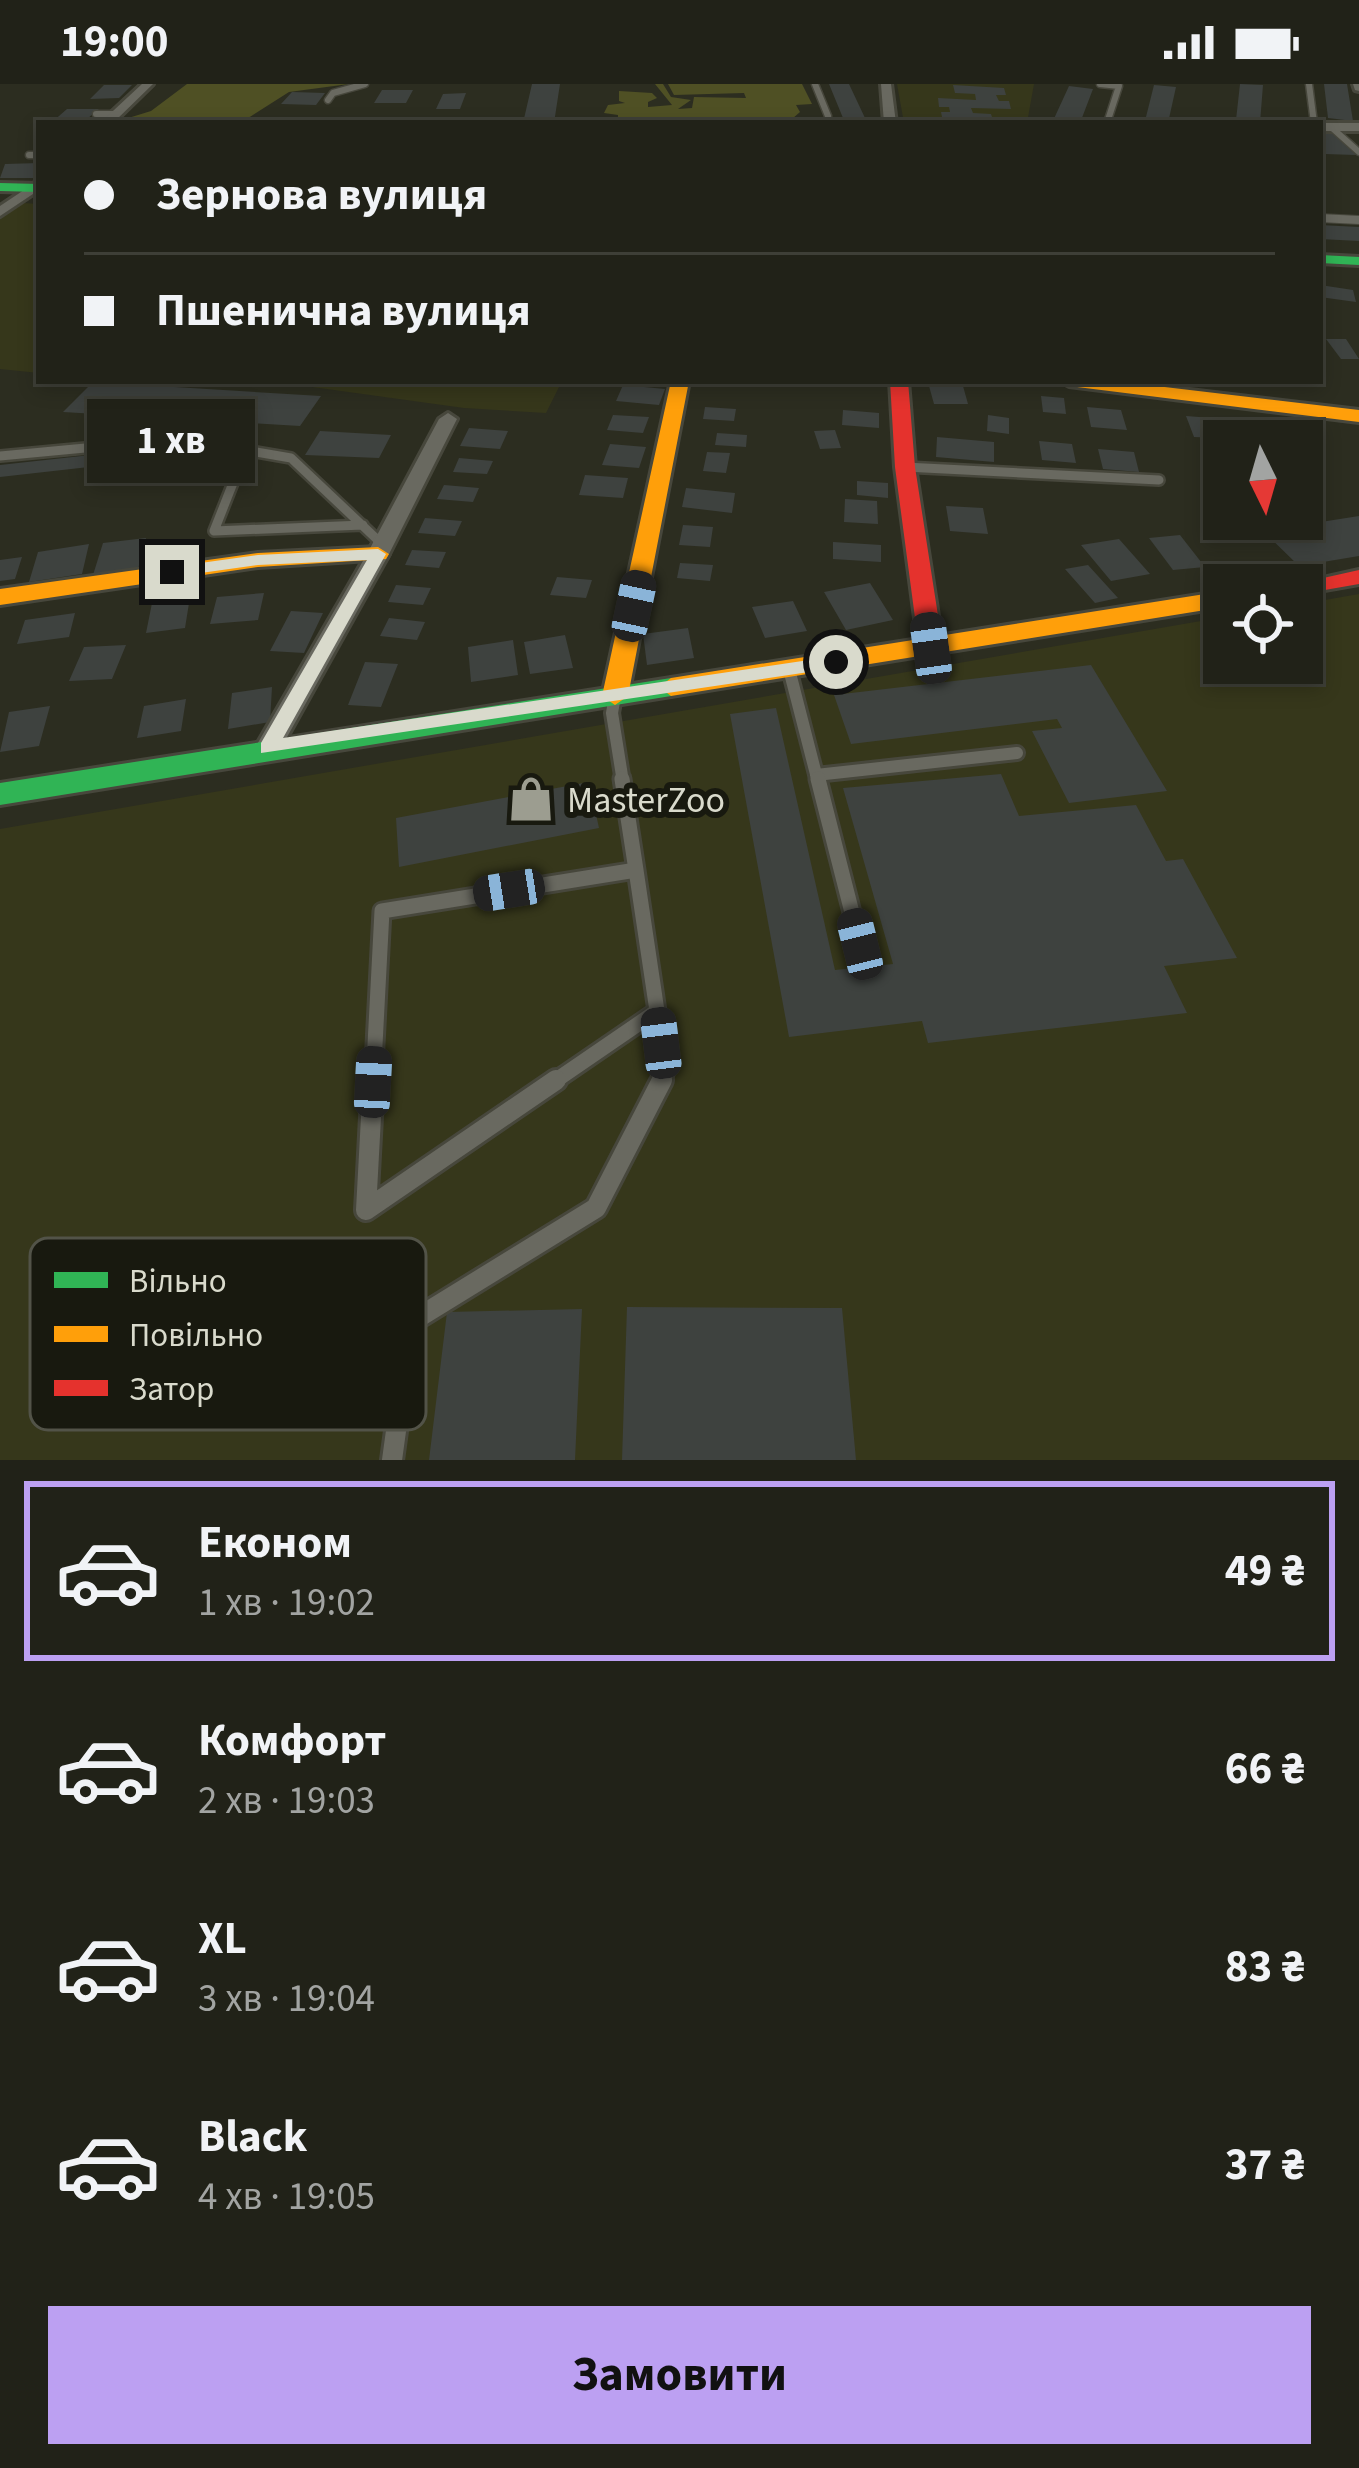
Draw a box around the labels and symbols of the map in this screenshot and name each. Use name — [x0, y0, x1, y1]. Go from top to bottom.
callout: 1 хв — [88, 398, 256, 482]
north arrow — [1203, 420, 1323, 540]
route end — [145, 545, 199, 599]
car — [609, 567, 659, 645]
car — [908, 610, 954, 686]
route start — [809, 635, 863, 689]
shop icon: MasterZoo — [506, 774, 556, 824]
place label: MasterZoo — [567, 775, 725, 826]
car — [471, 867, 547, 913]
car — [834, 905, 886, 983]
car — [639, 1005, 683, 1081]
car — [353, 1045, 393, 1119]
legend — [30, 1238, 426, 1430]
text: Вільно — [129, 1258, 227, 1305]
text: Повільно — [129, 1312, 263, 1359]
text: Затор — [129, 1366, 214, 1413]

